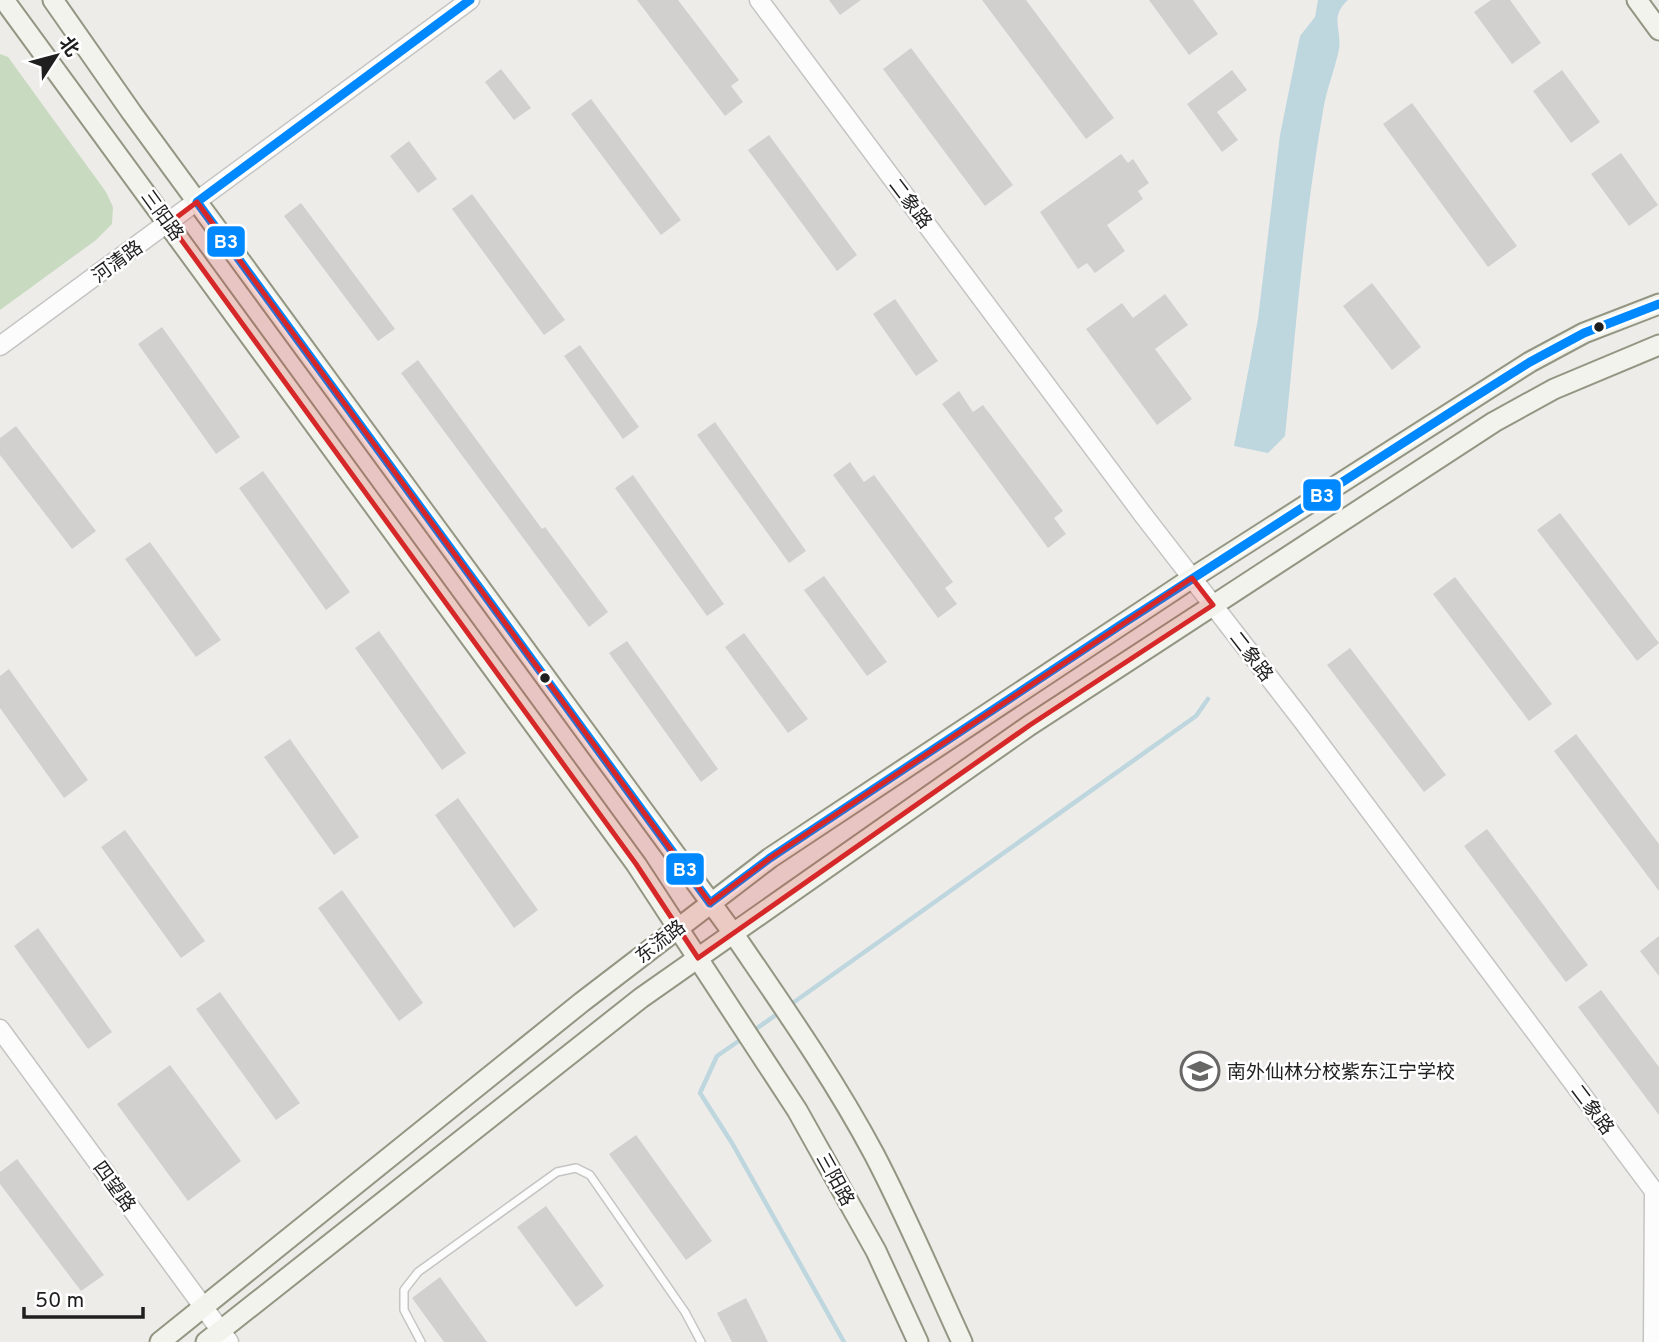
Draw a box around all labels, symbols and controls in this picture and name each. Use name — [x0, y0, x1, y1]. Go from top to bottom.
north arrow — [21, 21, 91, 91]
text: 北 — [53, 32, 83, 62]
street label: 二象路 — [883, 174, 936, 234]
street label: 三阳路 — [135, 186, 188, 246]
line badge: B3 — [206, 225, 246, 258]
text: B3 — [214, 231, 238, 255]
street label: 河清路 — [88, 236, 148, 289]
unlabelled marker — [1592, 320, 1606, 334]
line badge: B3 — [1302, 478, 1342, 512]
text: B3 — [1310, 485, 1334, 509]
street label: 二象路 — [1223, 627, 1277, 687]
unlabelled marker — [538, 671, 552, 685]
line badge: B3 — [665, 852, 705, 886]
text: B3 — [673, 859, 697, 883]
street label: 东流路 — [631, 916, 691, 970]
school or university icon: 南外仙林分校紫东江宁学校 — [1179, 1050, 1221, 1092]
place label: 南外仙林分校紫东江宁学校 — [1227, 1061, 1455, 1085]
street label: 二象路 — [1565, 1080, 1618, 1140]
street label: 三阳路 — [810, 1149, 859, 1211]
street label: 四望路 — [87, 1157, 140, 1217]
scale bar — [24, 1276, 144, 1320]
text: 50 m — [35, 1288, 84, 1315]

